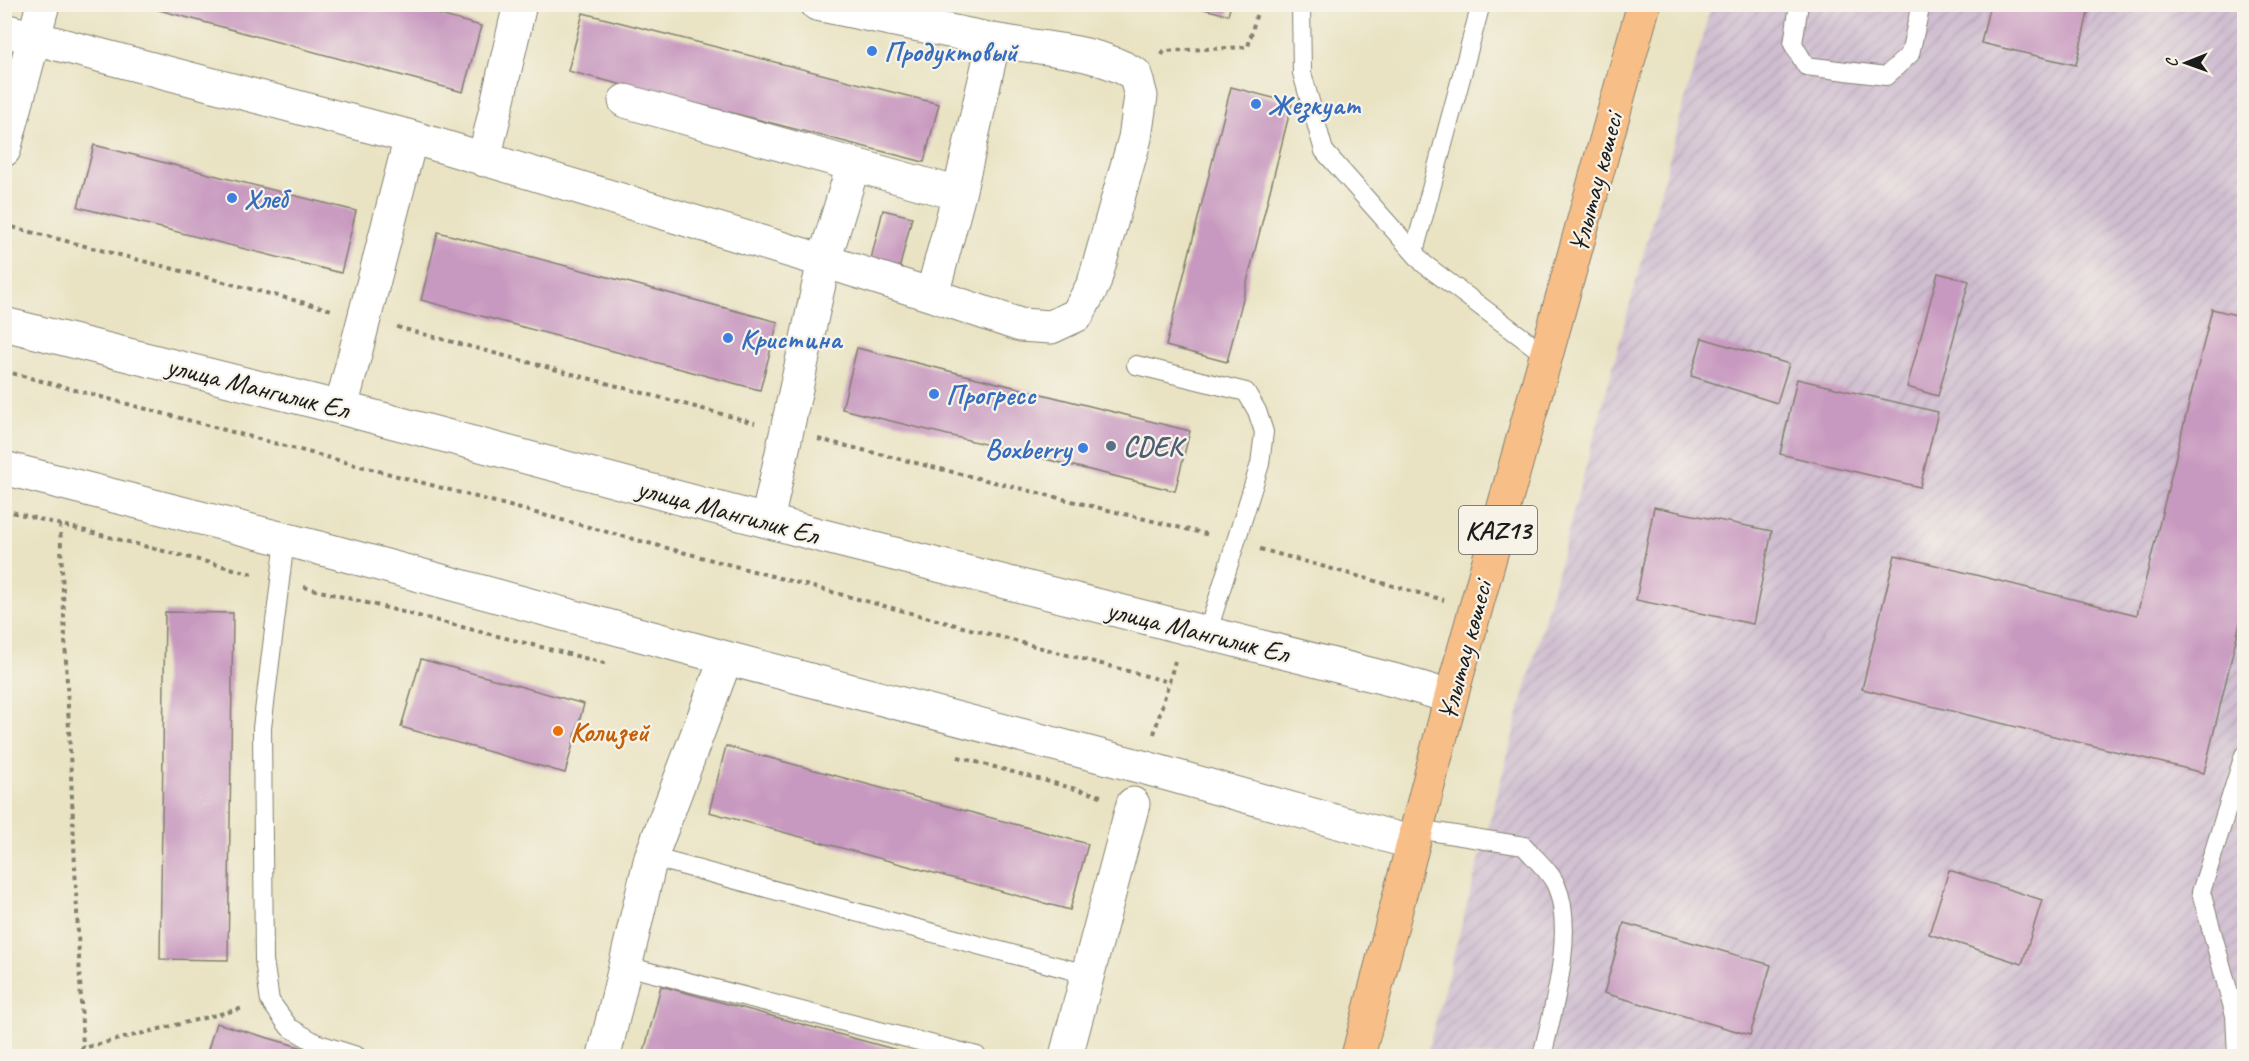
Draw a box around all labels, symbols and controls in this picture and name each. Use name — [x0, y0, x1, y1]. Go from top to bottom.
north arrow — [2156, 33, 2216, 93]
place label: Продуктовый — [884, 34, 1019, 70]
marker: Продуктовый — [865, 44, 879, 58]
text: С — [2162, 57, 2182, 67]
place label: Жезкуат — [1268, 87, 1362, 123]
marker: Жезкуат — [1249, 97, 1263, 111]
street label: Ұлытау көшесі — [1559, 105, 1632, 257]
place label: Хлеб — [244, 181, 292, 216]
marker: Хлеб — [225, 191, 239, 205]
place label: Кристина — [740, 321, 844, 356]
marker: Кристина — [721, 331, 735, 345]
street label: улица Мангилик Ел — [161, 347, 355, 427]
place label: Прогресс — [946, 377, 1037, 412]
marker: Прогресс — [927, 387, 941, 401]
place label: CDEK — [1123, 429, 1187, 464]
place label: Boxberry — [985, 431, 1073, 467]
marker: CDEK — [1104, 439, 1118, 453]
marker: Boxberry — [1076, 441, 1090, 455]
street label: улица Мангилик Ел — [632, 469, 824, 553]
road number: KAZ13 — [1459, 506, 1537, 554]
street label: Ұлытау көшесі — [1428, 573, 1501, 725]
street label: улица Мангилик Ел — [1101, 591, 1295, 671]
place label: Колизей — [570, 714, 651, 750]
marker: Колизей — [551, 724, 565, 738]

